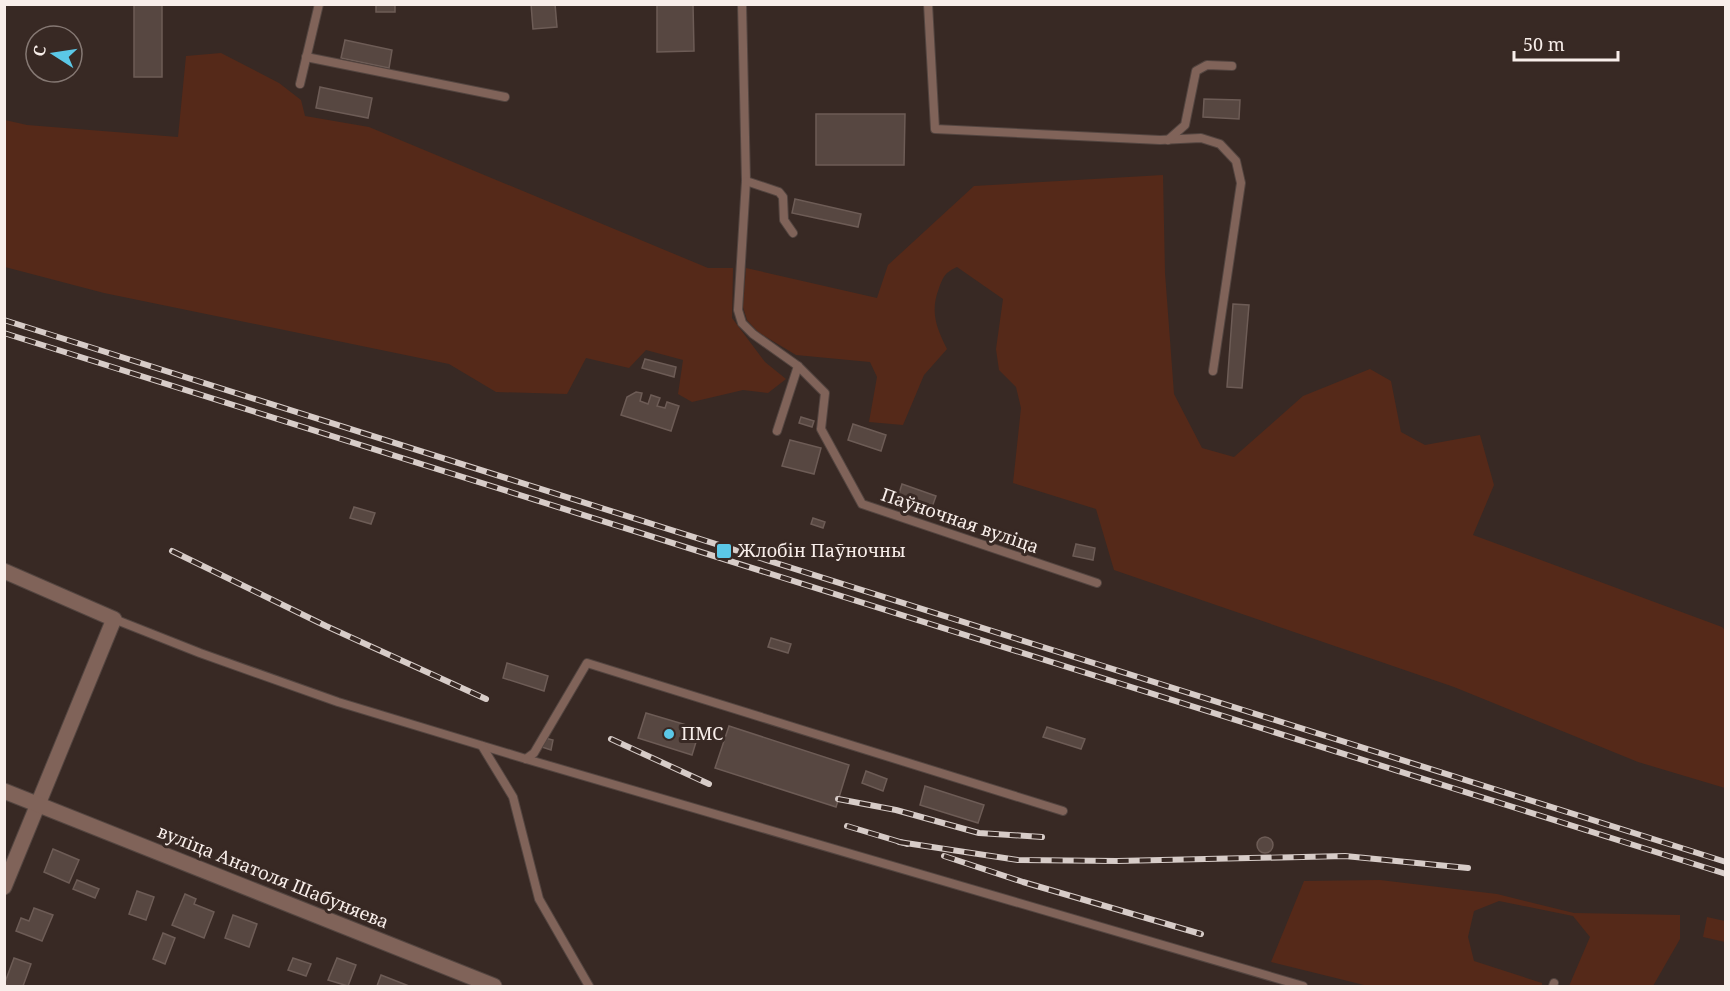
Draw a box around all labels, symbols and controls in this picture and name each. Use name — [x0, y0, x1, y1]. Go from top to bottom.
north arrow — [24, 24, 84, 84]
scale bar — [1514, 24, 1618, 62]
text: 50 m — [1523, 32, 1565, 56]
text: С — [27, 43, 51, 58]
street label: Паўночная вуліца — [878, 482, 1042, 558]
place label: Жлобін Паўночны — [737, 538, 906, 562]
marker: Жлобін Паўночны — [715, 542, 733, 560]
place label: ПМС — [681, 721, 723, 745]
marker: ПМС — [662, 727, 676, 741]
street label: вуліца Анатоля Шабуняева — [154, 819, 393, 934]

